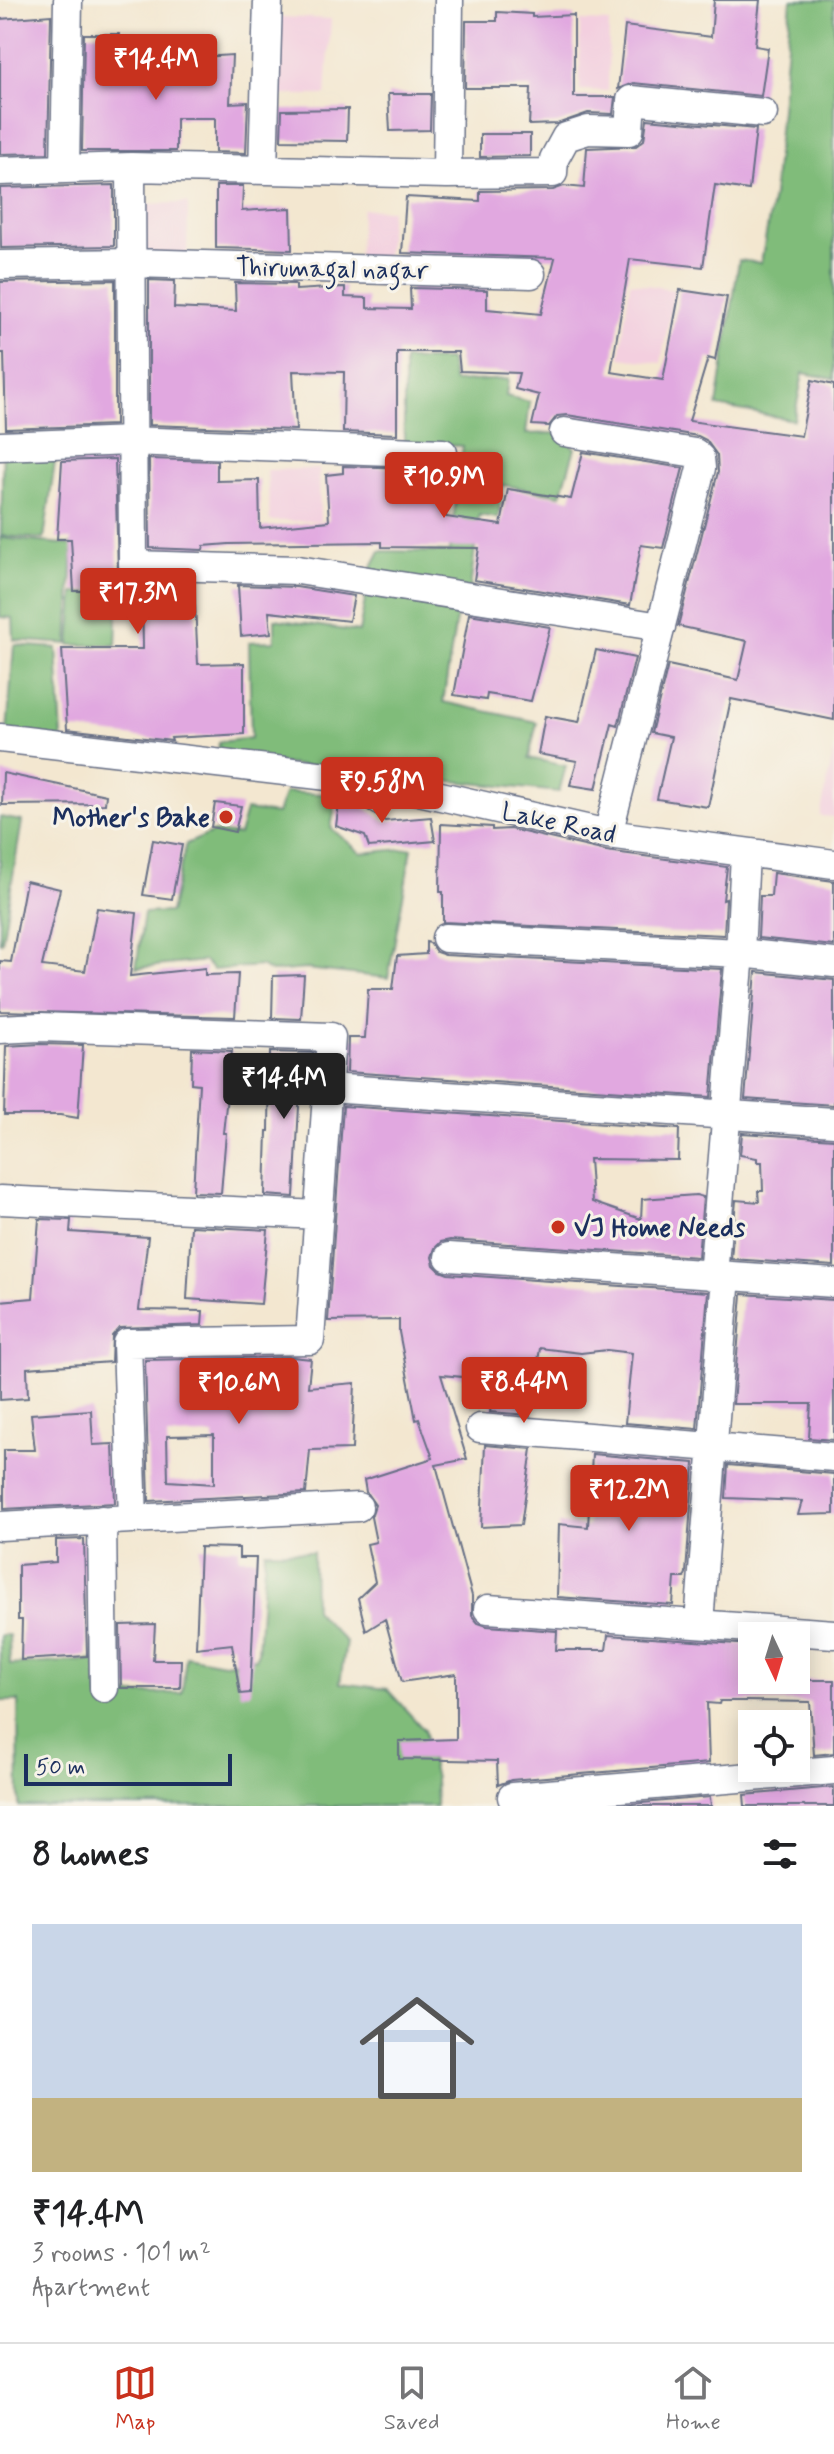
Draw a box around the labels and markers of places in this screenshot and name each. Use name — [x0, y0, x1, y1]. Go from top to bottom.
pin: ₹14.4M — [91, 34, 221, 102]
pin: ₹10.9M — [379, 452, 509, 520]
pin: ₹17.3M — [73, 568, 203, 636]
pin: ₹9.58M — [317, 757, 447, 825]
place label: Mother's Bake — [52, 802, 210, 836]
marker: Mother's Bake — [217, 808, 235, 826]
pin: ₹14.4M — [219, 1053, 349, 1121]
place label: VJ Home Needs — [574, 1212, 746, 1246]
marker: VJ Home Needs — [549, 1218, 567, 1236]
pin: ₹8.44M — [459, 1357, 589, 1425]
pin: ₹10.6M — [174, 1358, 304, 1426]
pin: ₹12.2M — [564, 1465, 694, 1533]

